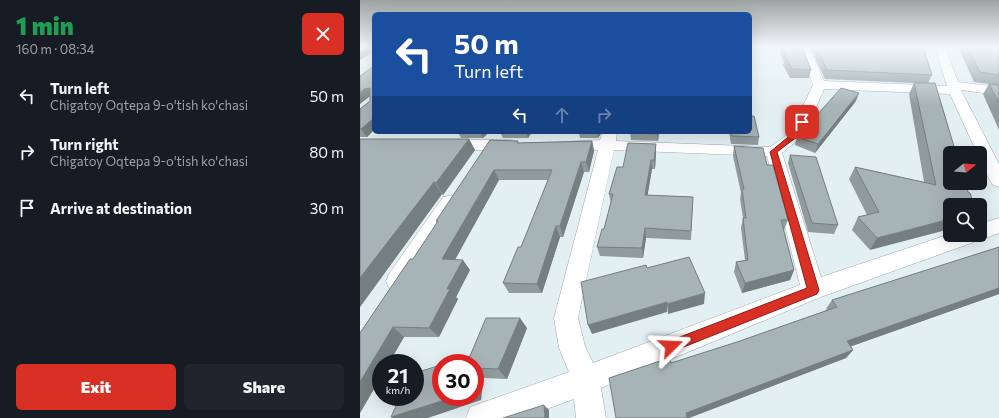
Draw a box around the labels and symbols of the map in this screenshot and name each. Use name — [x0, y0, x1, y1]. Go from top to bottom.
pin — [785, 105, 819, 139]
north arrow — [943, 146, 987, 190]
position arrow — [650, 325, 692, 367]
speed limit sign: 30 — [432, 354, 484, 406]

